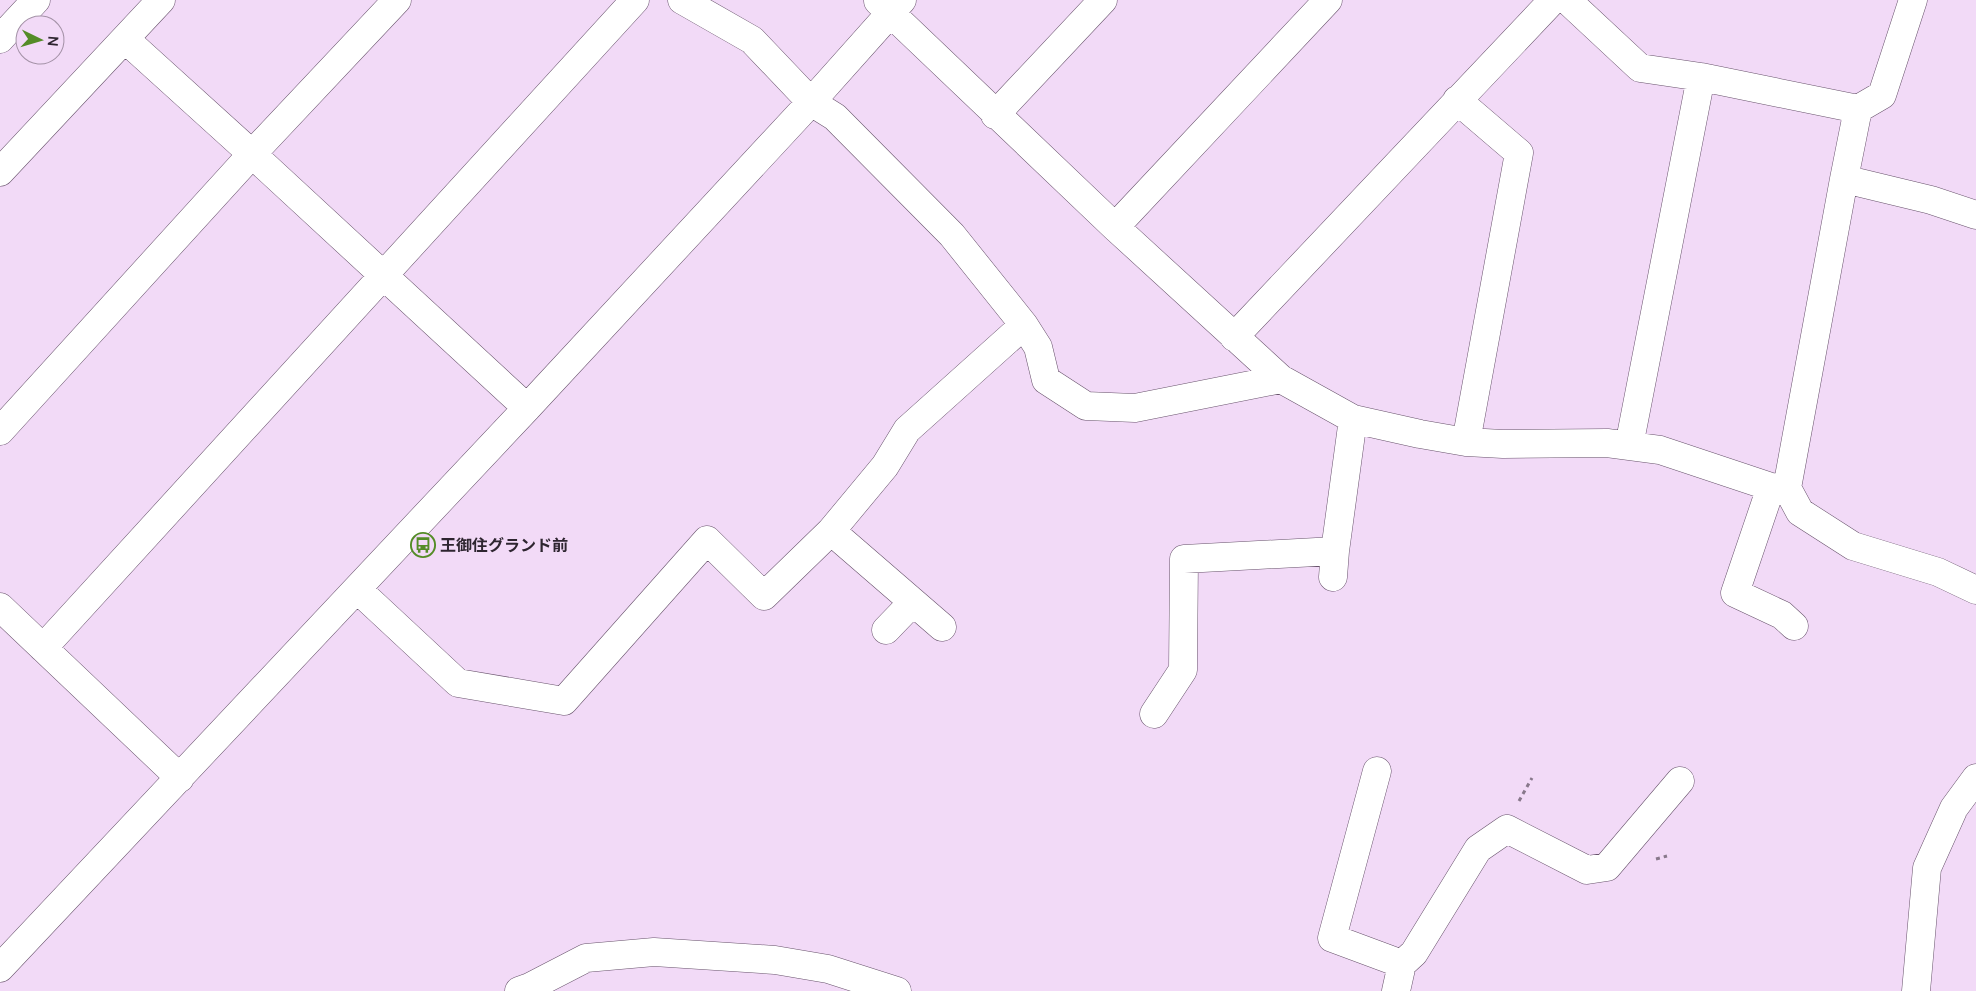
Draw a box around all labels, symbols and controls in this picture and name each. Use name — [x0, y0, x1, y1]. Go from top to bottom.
north arrow — [15, 15, 65, 65]
text: N — [44, 35, 63, 47]
bus stop icon: 王御住グランド前 — [410, 532, 436, 558]
place label: 王御住グランド前 — [440, 534, 568, 556]

